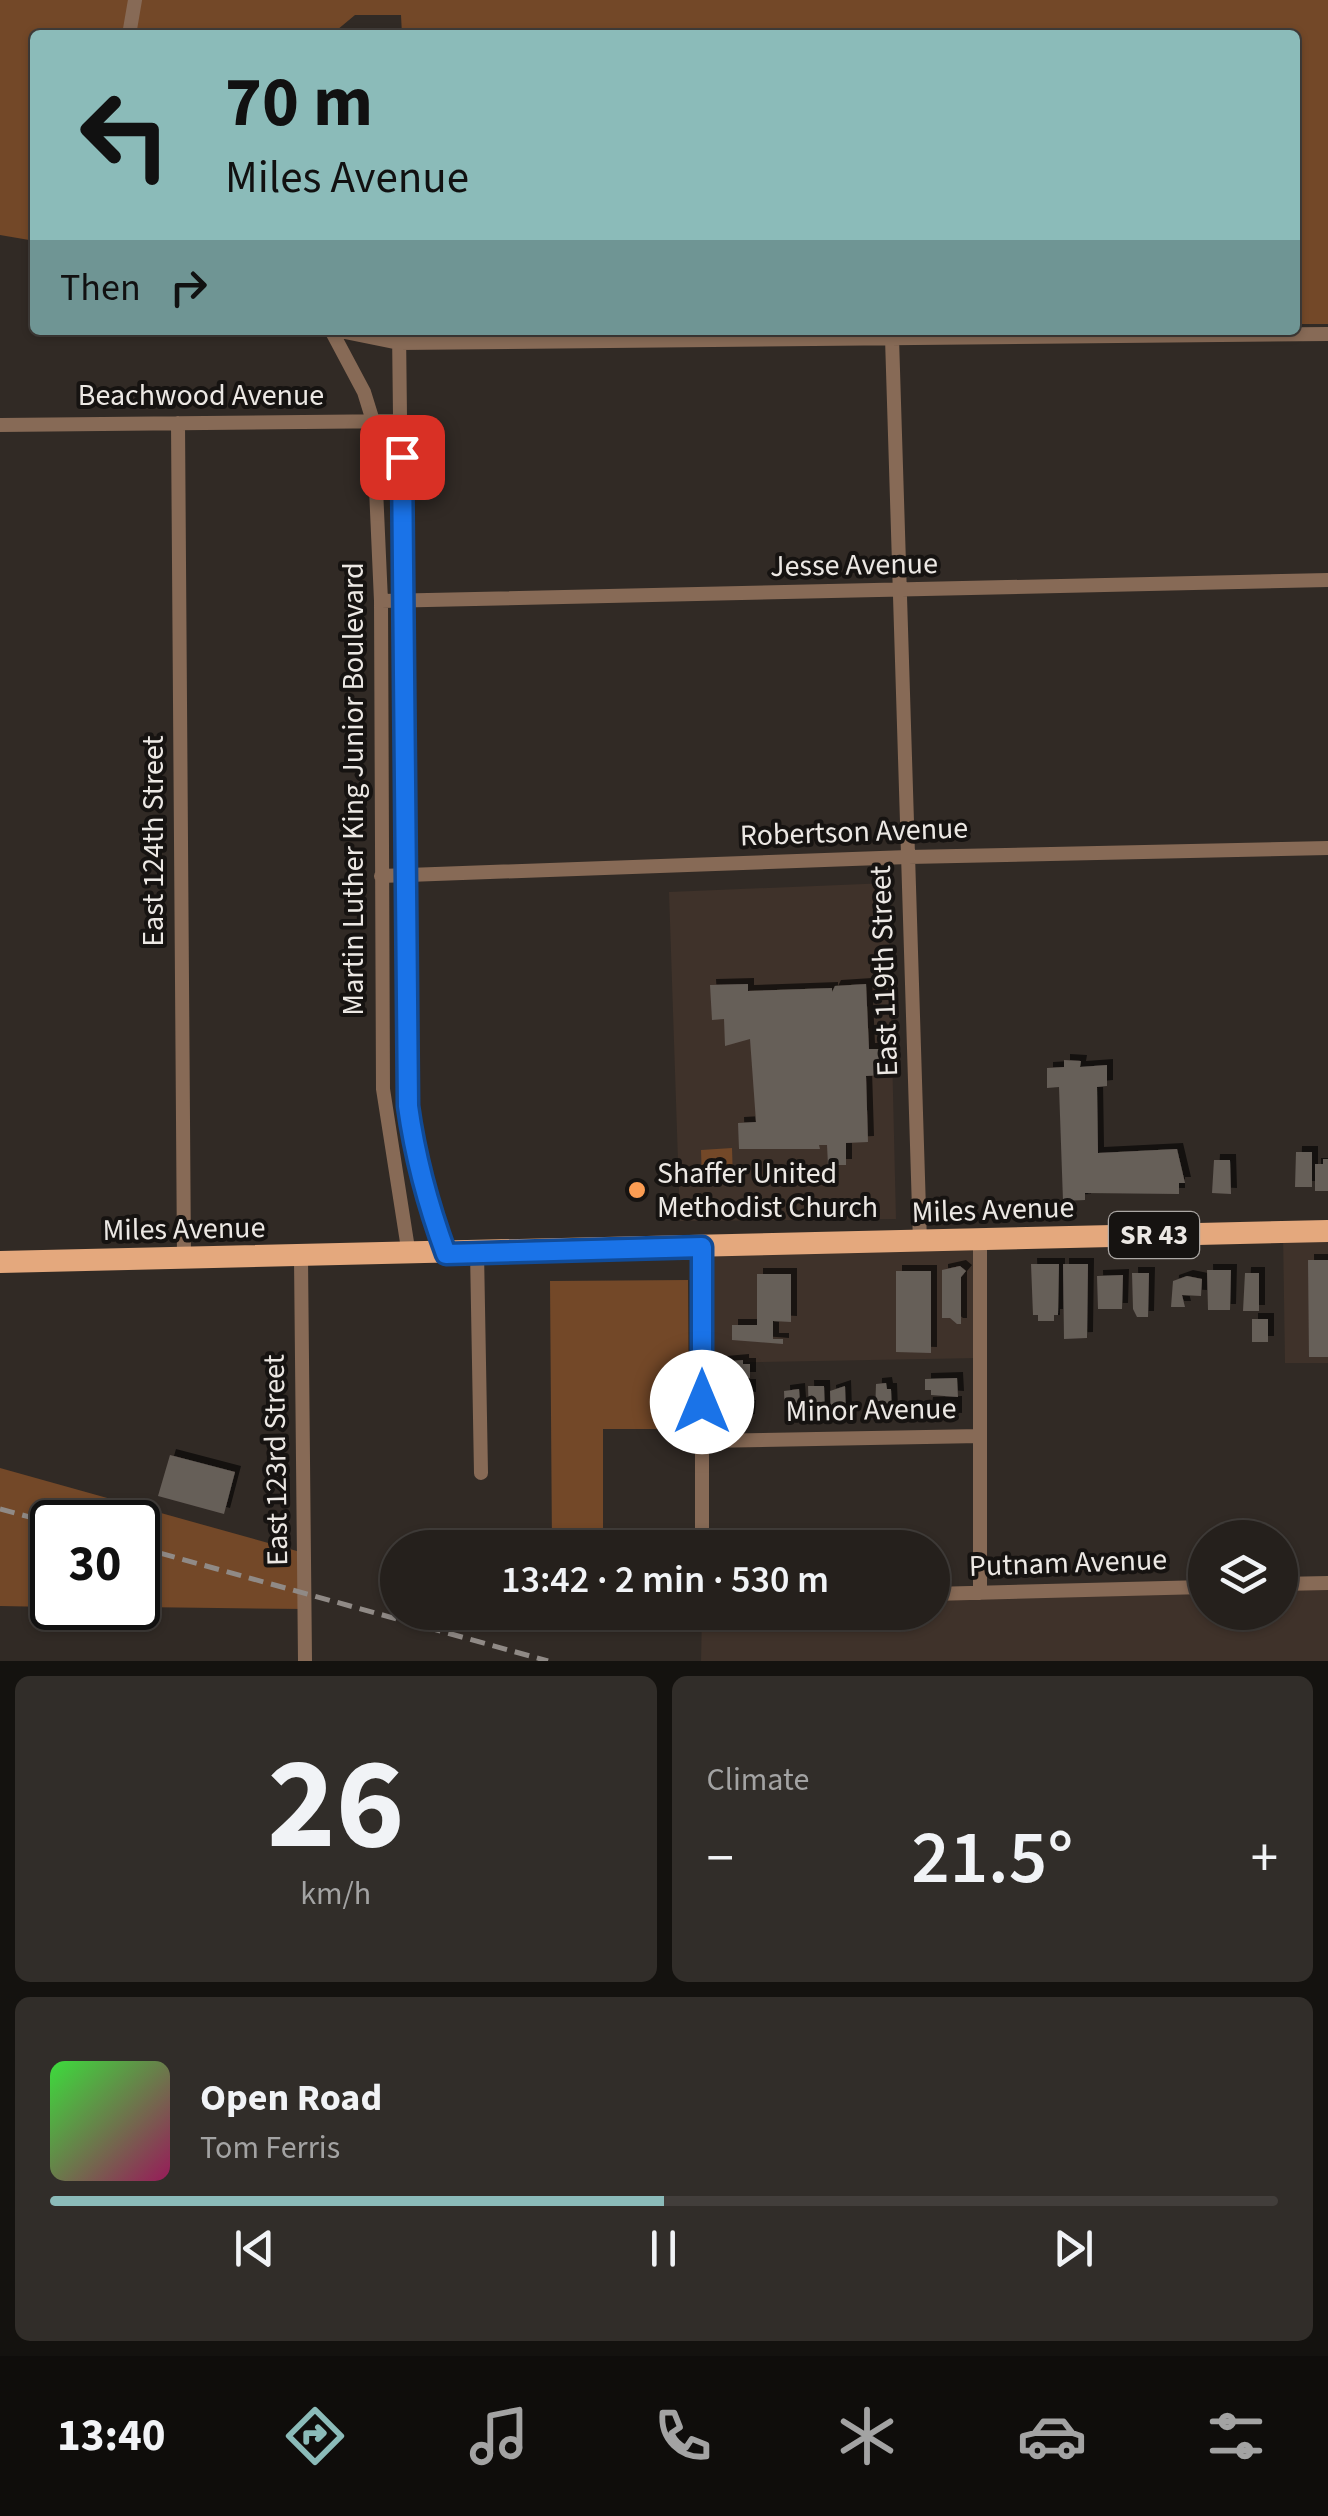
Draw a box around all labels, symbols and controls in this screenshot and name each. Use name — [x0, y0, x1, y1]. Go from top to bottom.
text: 70 m — [225, 53, 373, 153]
icon: left — [60, 70, 190, 200]
text: Miles Avenue — [225, 146, 469, 210]
icon: right — [161, 260, 216, 315]
text: Then — [60, 261, 141, 315]
street label: Beachwood Avenue — [78, 374, 324, 417]
pin — [360, 415, 445, 500]
icon: arrive — [375, 430, 430, 485]
street label: Jesse Avenue — [770, 542, 938, 588]
street label: Martin Luther King Junior Boulevard — [332, 562, 375, 1016]
street label: East 124th Street — [132, 735, 175, 947]
street label: Robertson Avenue — [739, 807, 969, 857]
street label: East 119th Street — [859, 865, 909, 1077]
place label: Shaffer United Methodist Church — [657, 1152, 878, 1229]
marker: Shaffer United Methodist Church — [626, 1179, 648, 1201]
street label: Miles Avenue — [911, 1186, 1075, 1234]
street label: Miles Avenue — [102, 1206, 266, 1252]
road number: SR 43 — [1109, 1212, 1199, 1258]
position arrow — [650, 1350, 754, 1454]
street label: East 123rd Street — [253, 1354, 299, 1566]
street label: Minor Avenue — [785, 1387, 957, 1433]
speed limit sign: 30 — [30, 1500, 160, 1630]
map controls — [1188, 1520, 1298, 1630]
button: layers — [1188, 1520, 1298, 1630]
street label: Putnam Avenue — [968, 1538, 1168, 1588]
text: 13:42 · 2 min · 530 m — [501, 1553, 829, 1607]
text: 26 — [267, 1713, 404, 1898]
text: Climate — [707, 1757, 809, 1803]
text: 21.5° — [911, 1805, 1073, 1912]
text: − — [707, 1820, 734, 1898]
text: + — [1251, 1820, 1278, 1898]
text: km/h — [300, 1871, 371, 1917]
text: Open Road — [200, 2071, 382, 2125]
text: Tom Ferris — [200, 2125, 340, 2171]
icon: previous — [227, 2221, 282, 2276]
icon: pause — [636, 2221, 691, 2276]
icon: next — [1046, 2221, 1101, 2276]
icon: directions — [280, 2401, 350, 2471]
icon: music — [464, 2401, 534, 2471]
icon: phone — [648, 2401, 718, 2471]
icon: climate — [832, 2401, 902, 2471]
icon: car — [1017, 2401, 1087, 2471]
icon: filters — [1201, 2401, 1271, 2471]
text: 13:40 — [57, 2404, 166, 2468]

